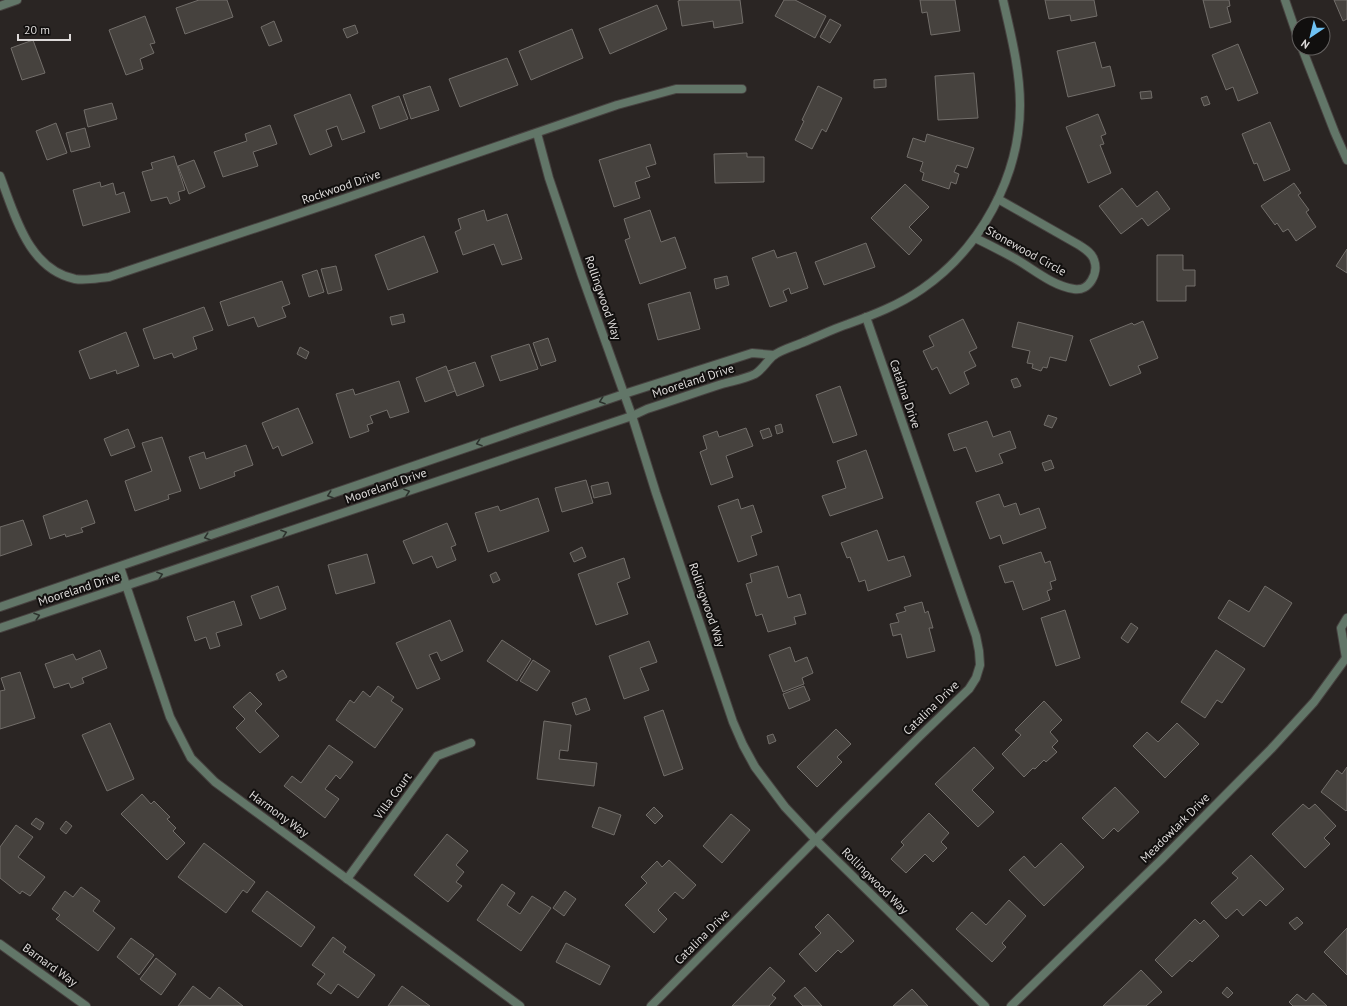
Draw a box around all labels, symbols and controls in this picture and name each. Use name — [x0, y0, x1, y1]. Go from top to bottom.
scale bar — [18, 16, 70, 42]
north arrow — [1291, 16, 1331, 56]
text: 20 m — [24, 22, 50, 37]
text: N — [1298, 36, 1312, 52]
street label: Rockwood Drive — [300, 166, 382, 207]
street label: Stonewood Circle — [983, 222, 1069, 279]
street label: Rollingwood Way — [582, 254, 625, 342]
street label: Catalina Drive — [887, 357, 924, 430]
street label: Mooreland Drive — [650, 360, 736, 401]
one-way arrow — [599, 397, 606, 405]
one-way arrow — [476, 439, 483, 447]
street label: Mooreland Drive — [343, 465, 429, 506]
one-way arrow — [403, 488, 410, 496]
one-way arrow — [327, 490, 334, 498]
one-way arrow — [280, 529, 287, 538]
one-way arrow — [204, 532, 211, 541]
street label: Rollingwood Way — [686, 561, 729, 649]
street label: Mooreland Drive — [36, 568, 122, 609]
one-way arrow — [157, 571, 164, 579]
one-way arrow — [33, 612, 40, 620]
street label: Catalina Drive — [900, 677, 962, 738]
street label: Villa Court — [370, 769, 415, 823]
street label: Harmony Way — [247, 787, 312, 840]
street label: Meadowlark Drive — [1137, 790, 1213, 866]
street label: Rollingwood Way — [839, 844, 912, 917]
street label: Catalina Drive — [671, 906, 732, 967]
street label: Barnard Way — [20, 940, 81, 990]

